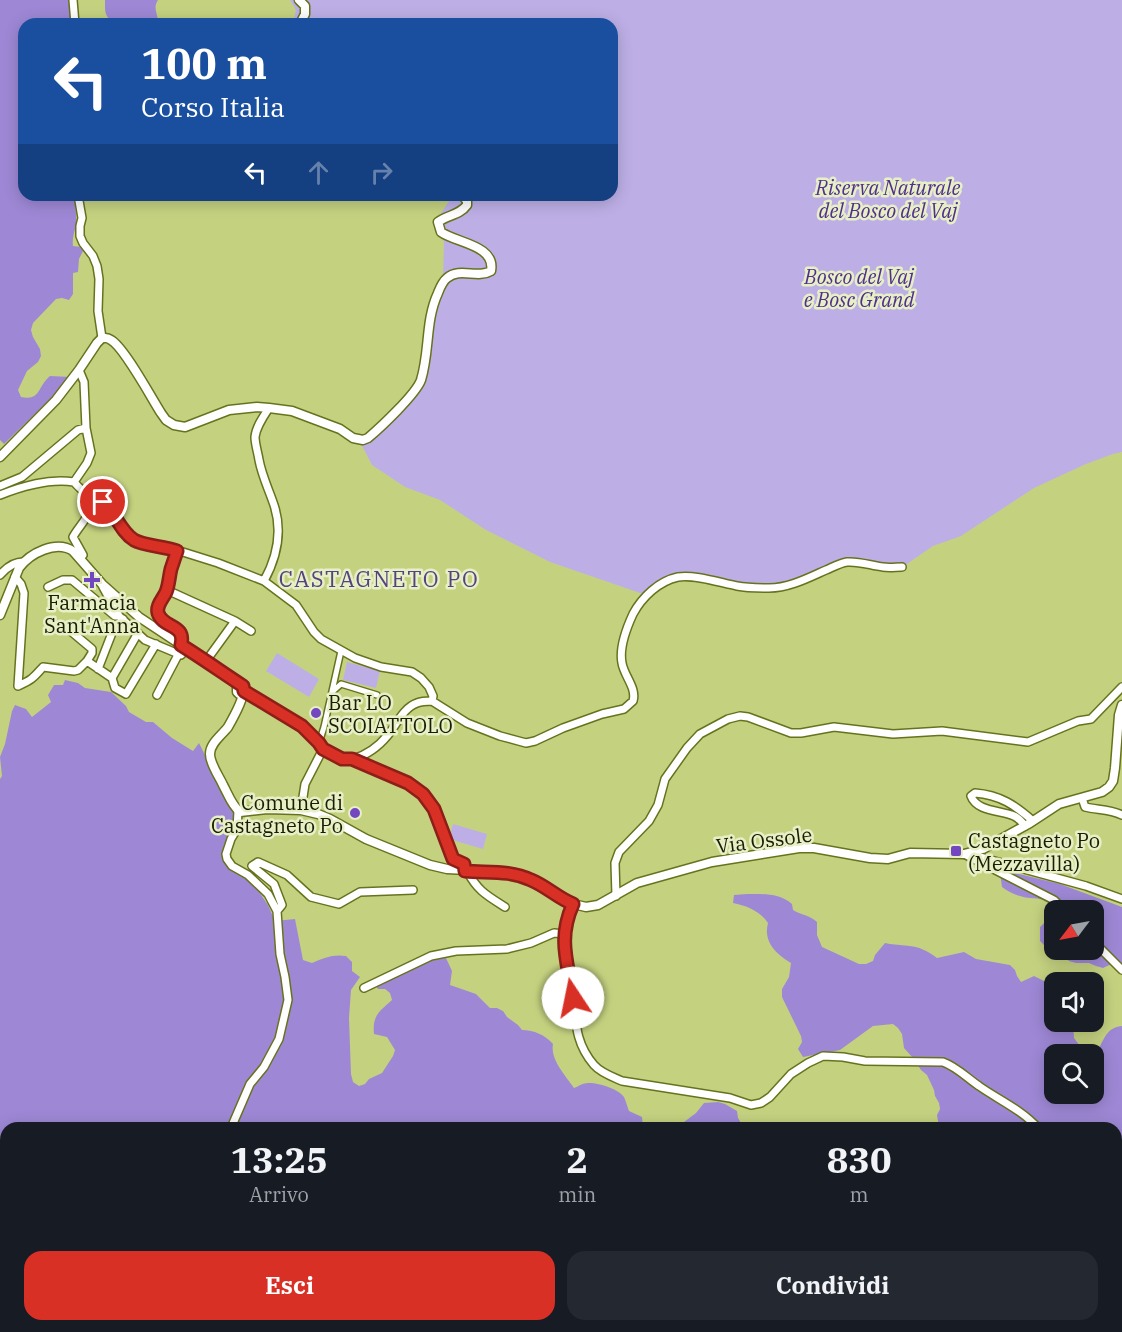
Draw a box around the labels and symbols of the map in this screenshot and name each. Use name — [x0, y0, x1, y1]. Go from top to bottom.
park label: Riserva Naturale del Bosco del Vaj — [815, 174, 961, 224]
park label: Bosco del Vaj e Bosc Grand — [803, 263, 915, 313]
pin — [77, 476, 128, 527]
district label: CASTAGNETO PO — [279, 564, 479, 593]
marker: Farmacia Sant'Anna — [85, 573, 99, 587]
place label: Farmacia Sant'Anna — [44, 589, 140, 639]
place label: Bar LO SCOIATTOLO — [328, 689, 453, 739]
marker: Bar LO SCOIATTOLO — [309, 706, 323, 720]
place label: Comune di Castagneto Po — [211, 789, 343, 839]
marker: Comune di Castagneto Po — [348, 806, 362, 820]
street label: Via Ossole — [714, 821, 814, 859]
place label: Castagneto Po (Mezzavilla) — [968, 827, 1100, 877]
marker: Castagneto Po (Mezzavilla) — [949, 844, 963, 858]
north arrow — [1044, 900, 1104, 960]
position arrow — [541, 966, 605, 1030]

